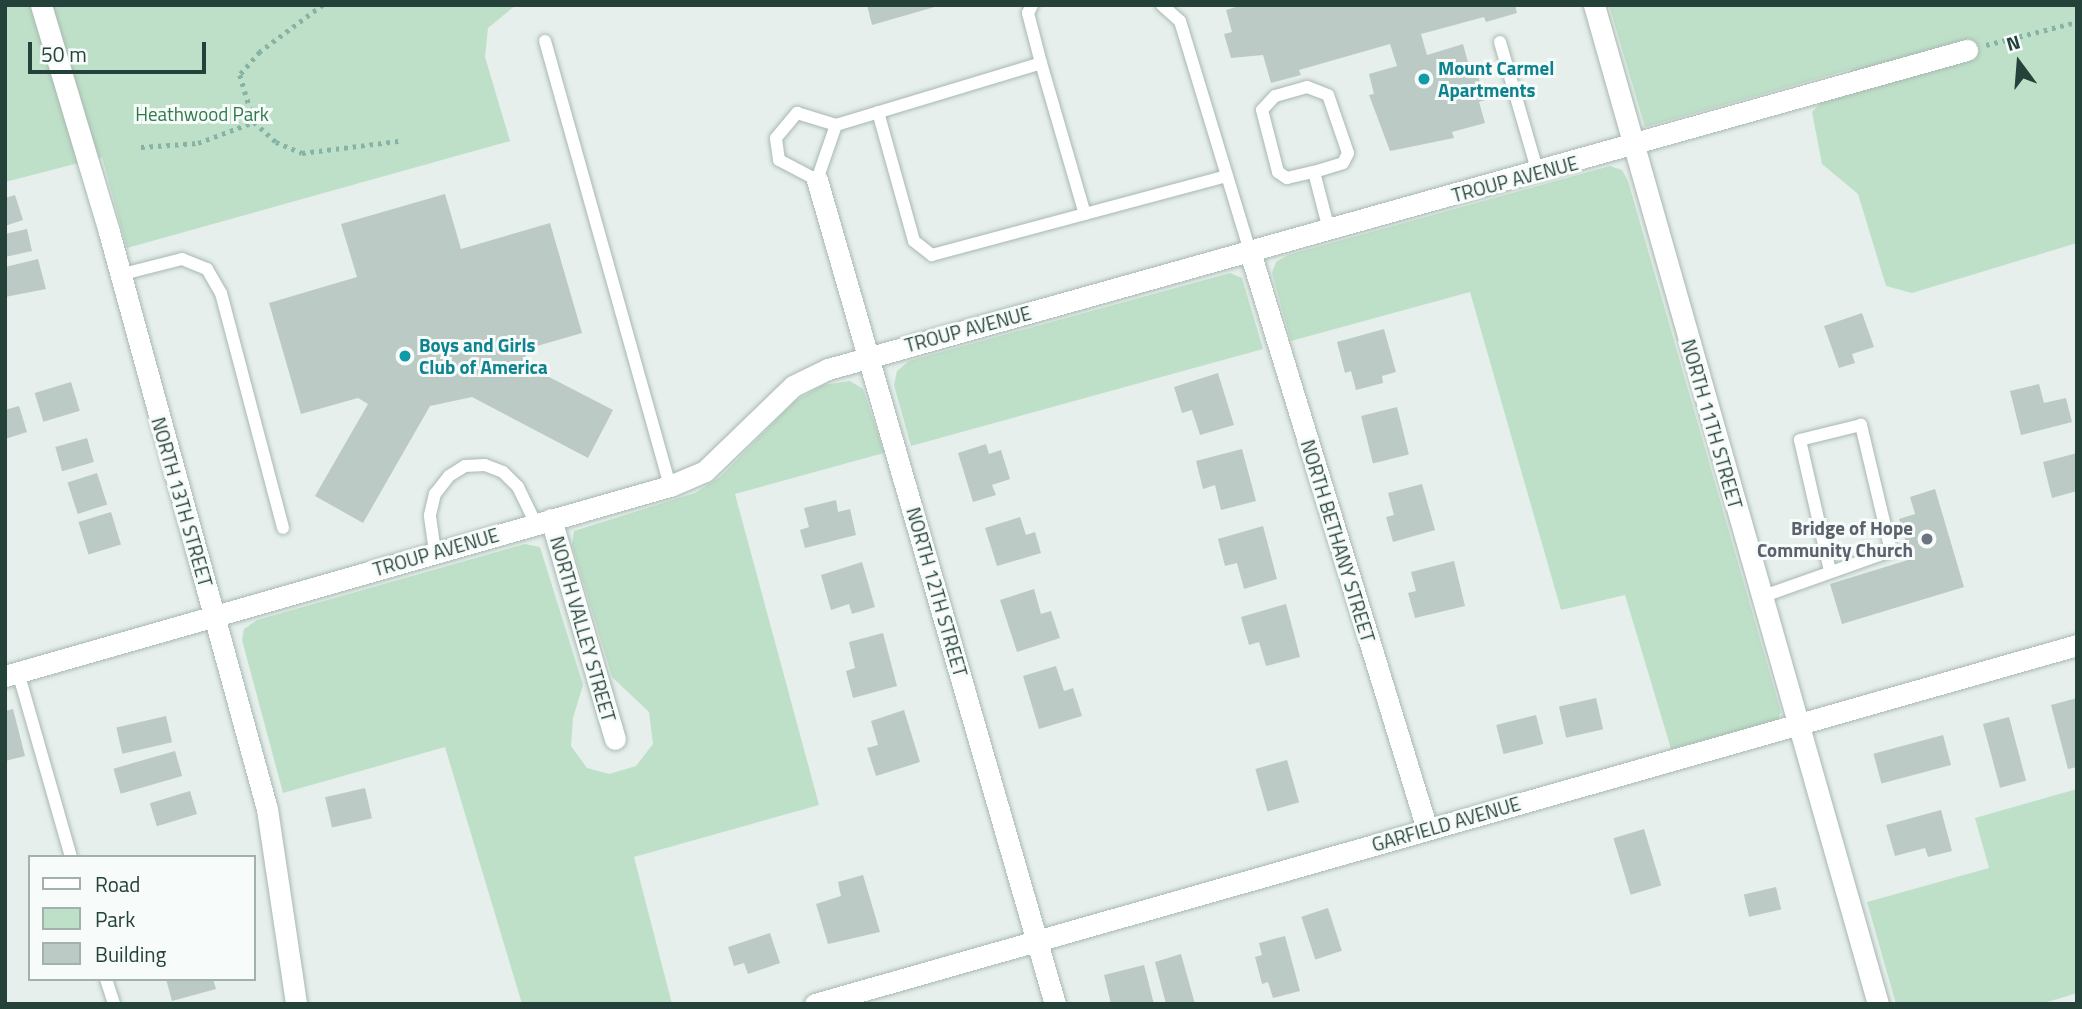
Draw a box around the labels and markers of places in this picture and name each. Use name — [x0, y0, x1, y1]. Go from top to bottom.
place label: Mount Carmel Apartments — [1438, 57, 1554, 101]
marker: Mount Carmel Apartments — [1416, 71, 1432, 87]
place label: Boys and Girls Club of America — [419, 334, 548, 378]
marker: Boys and Girls Club of America — [397, 348, 413, 364]
place label: Bridge of Hope Community Church — [1757, 517, 1913, 561]
marker: Bridge of Hope Community Church — [1919, 531, 1935, 547]

